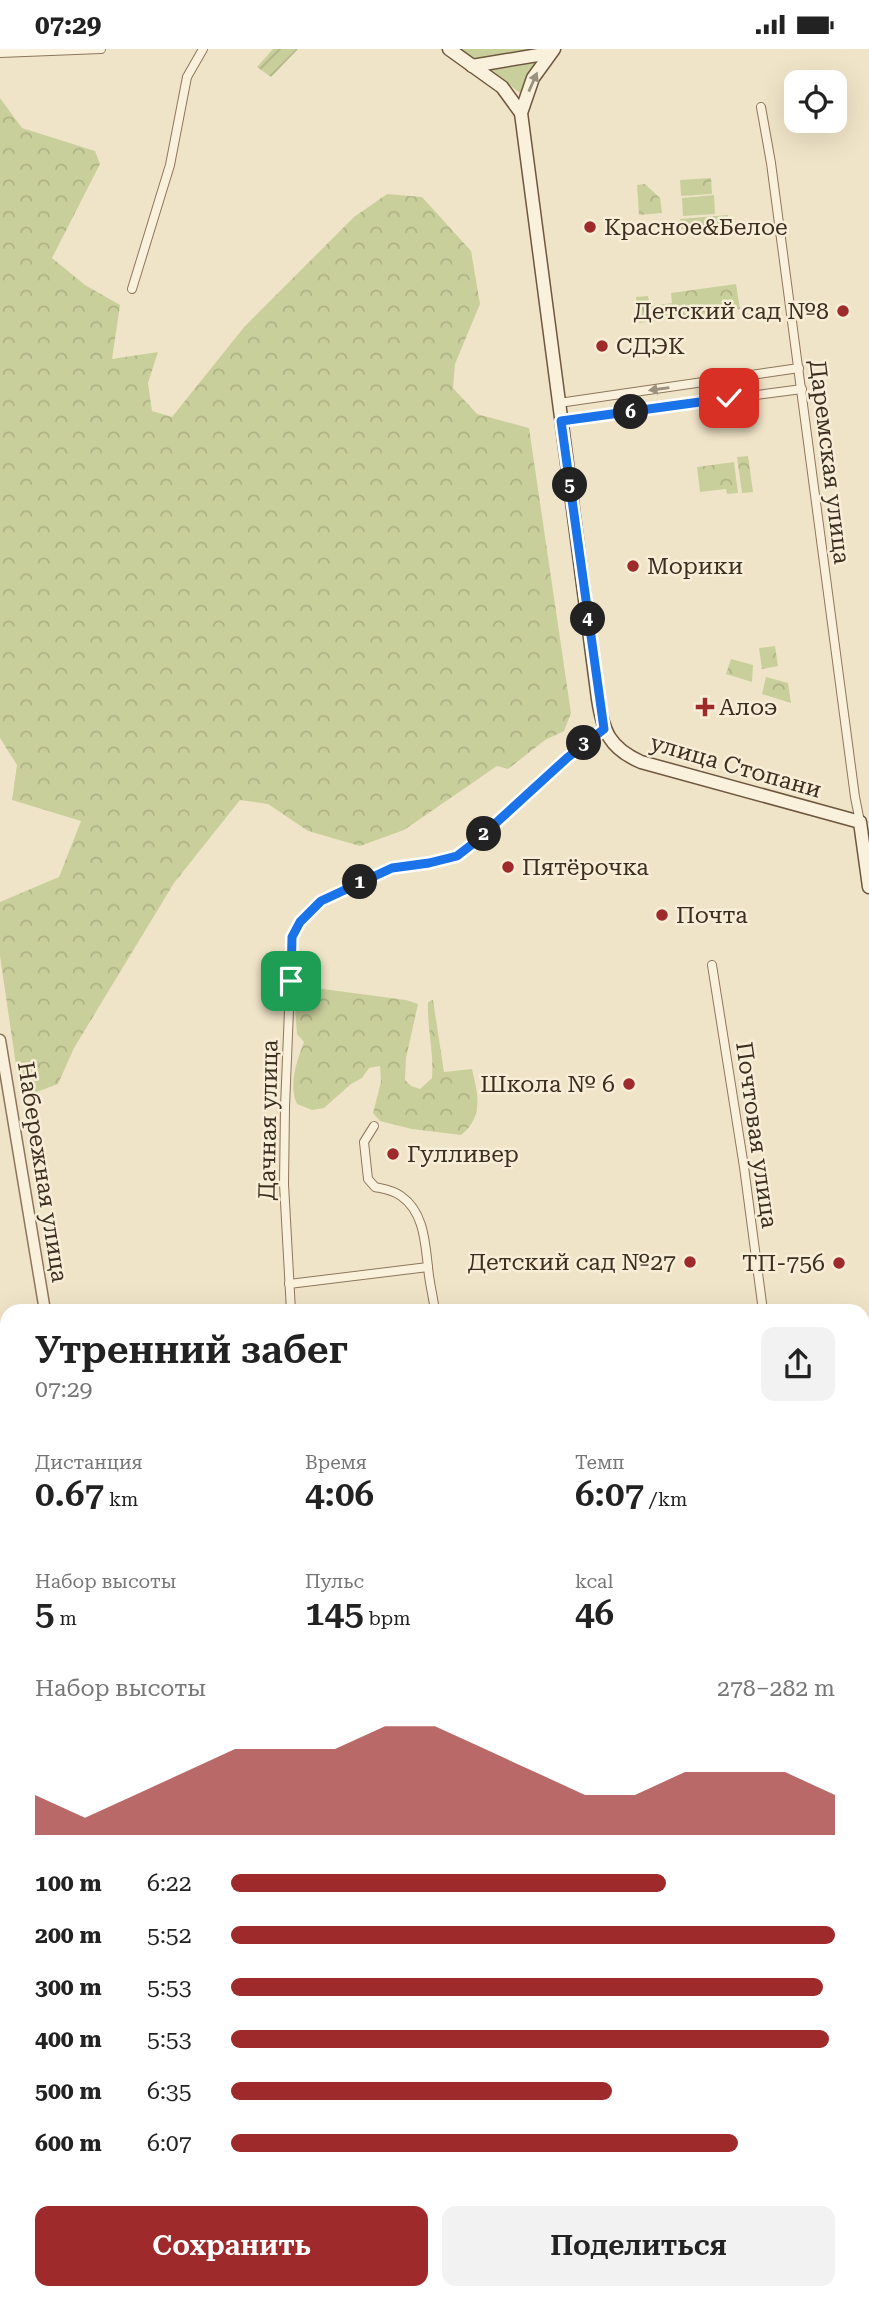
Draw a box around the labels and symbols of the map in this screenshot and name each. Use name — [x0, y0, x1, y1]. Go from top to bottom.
one-way arrow — [527, 72, 539, 92]
place label: Красное&Белое — [604, 214, 788, 241]
marker: Красное&Белое — [582, 219, 598, 235]
place label: Детский сад №8 — [634, 298, 829, 325]
marker: Детский сад №8 — [835, 303, 851, 319]
place label: СДЭК — [616, 333, 685, 360]
marker: СДЭК — [594, 338, 610, 354]
street label: Даремская улица — [804, 359, 855, 566]
pin — [699, 368, 759, 428]
one-way arrow — [648, 383, 670, 394]
pin: 6 — [614, 395, 648, 429]
pin: 5 — [552, 467, 588, 502]
place label: Морики — [647, 553, 743, 580]
marker: Морики — [625, 558, 641, 574]
pin: 4 — [570, 601, 606, 637]
place label: Алоэ — [719, 694, 777, 721]
marker: Алоэ — [697, 699, 713, 715]
pin: 3 — [566, 725, 602, 761]
street label: улица Стопани — [647, 729, 825, 804]
pin: 2 — [466, 817, 502, 851]
place label: Пятёрочка — [522, 854, 649, 881]
marker: Пятёрочка — [500, 859, 516, 875]
pin: 1 — [342, 865, 378, 899]
place label: Почта — [676, 902, 748, 929]
marker: Почта — [654, 907, 670, 923]
pin — [261, 951, 321, 1011]
street label: Дачная улица — [254, 1039, 283, 1201]
street label: Почтовая улица — [730, 1040, 783, 1231]
street label: Набережная улица — [12, 1060, 73, 1285]
place label: Школа № 6 — [480, 1071, 615, 1098]
marker: Школа № 6 — [621, 1076, 637, 1092]
place label: Гулливер — [407, 1141, 519, 1168]
marker: Гулливер — [385, 1146, 401, 1162]
place label: Детский сад №27 — [468, 1249, 676, 1276]
place label: ТП-756 — [742, 1250, 825, 1277]
marker: Детский сад №27 — [682, 1254, 698, 1270]
marker: ТП-756 — [831, 1255, 847, 1271]

